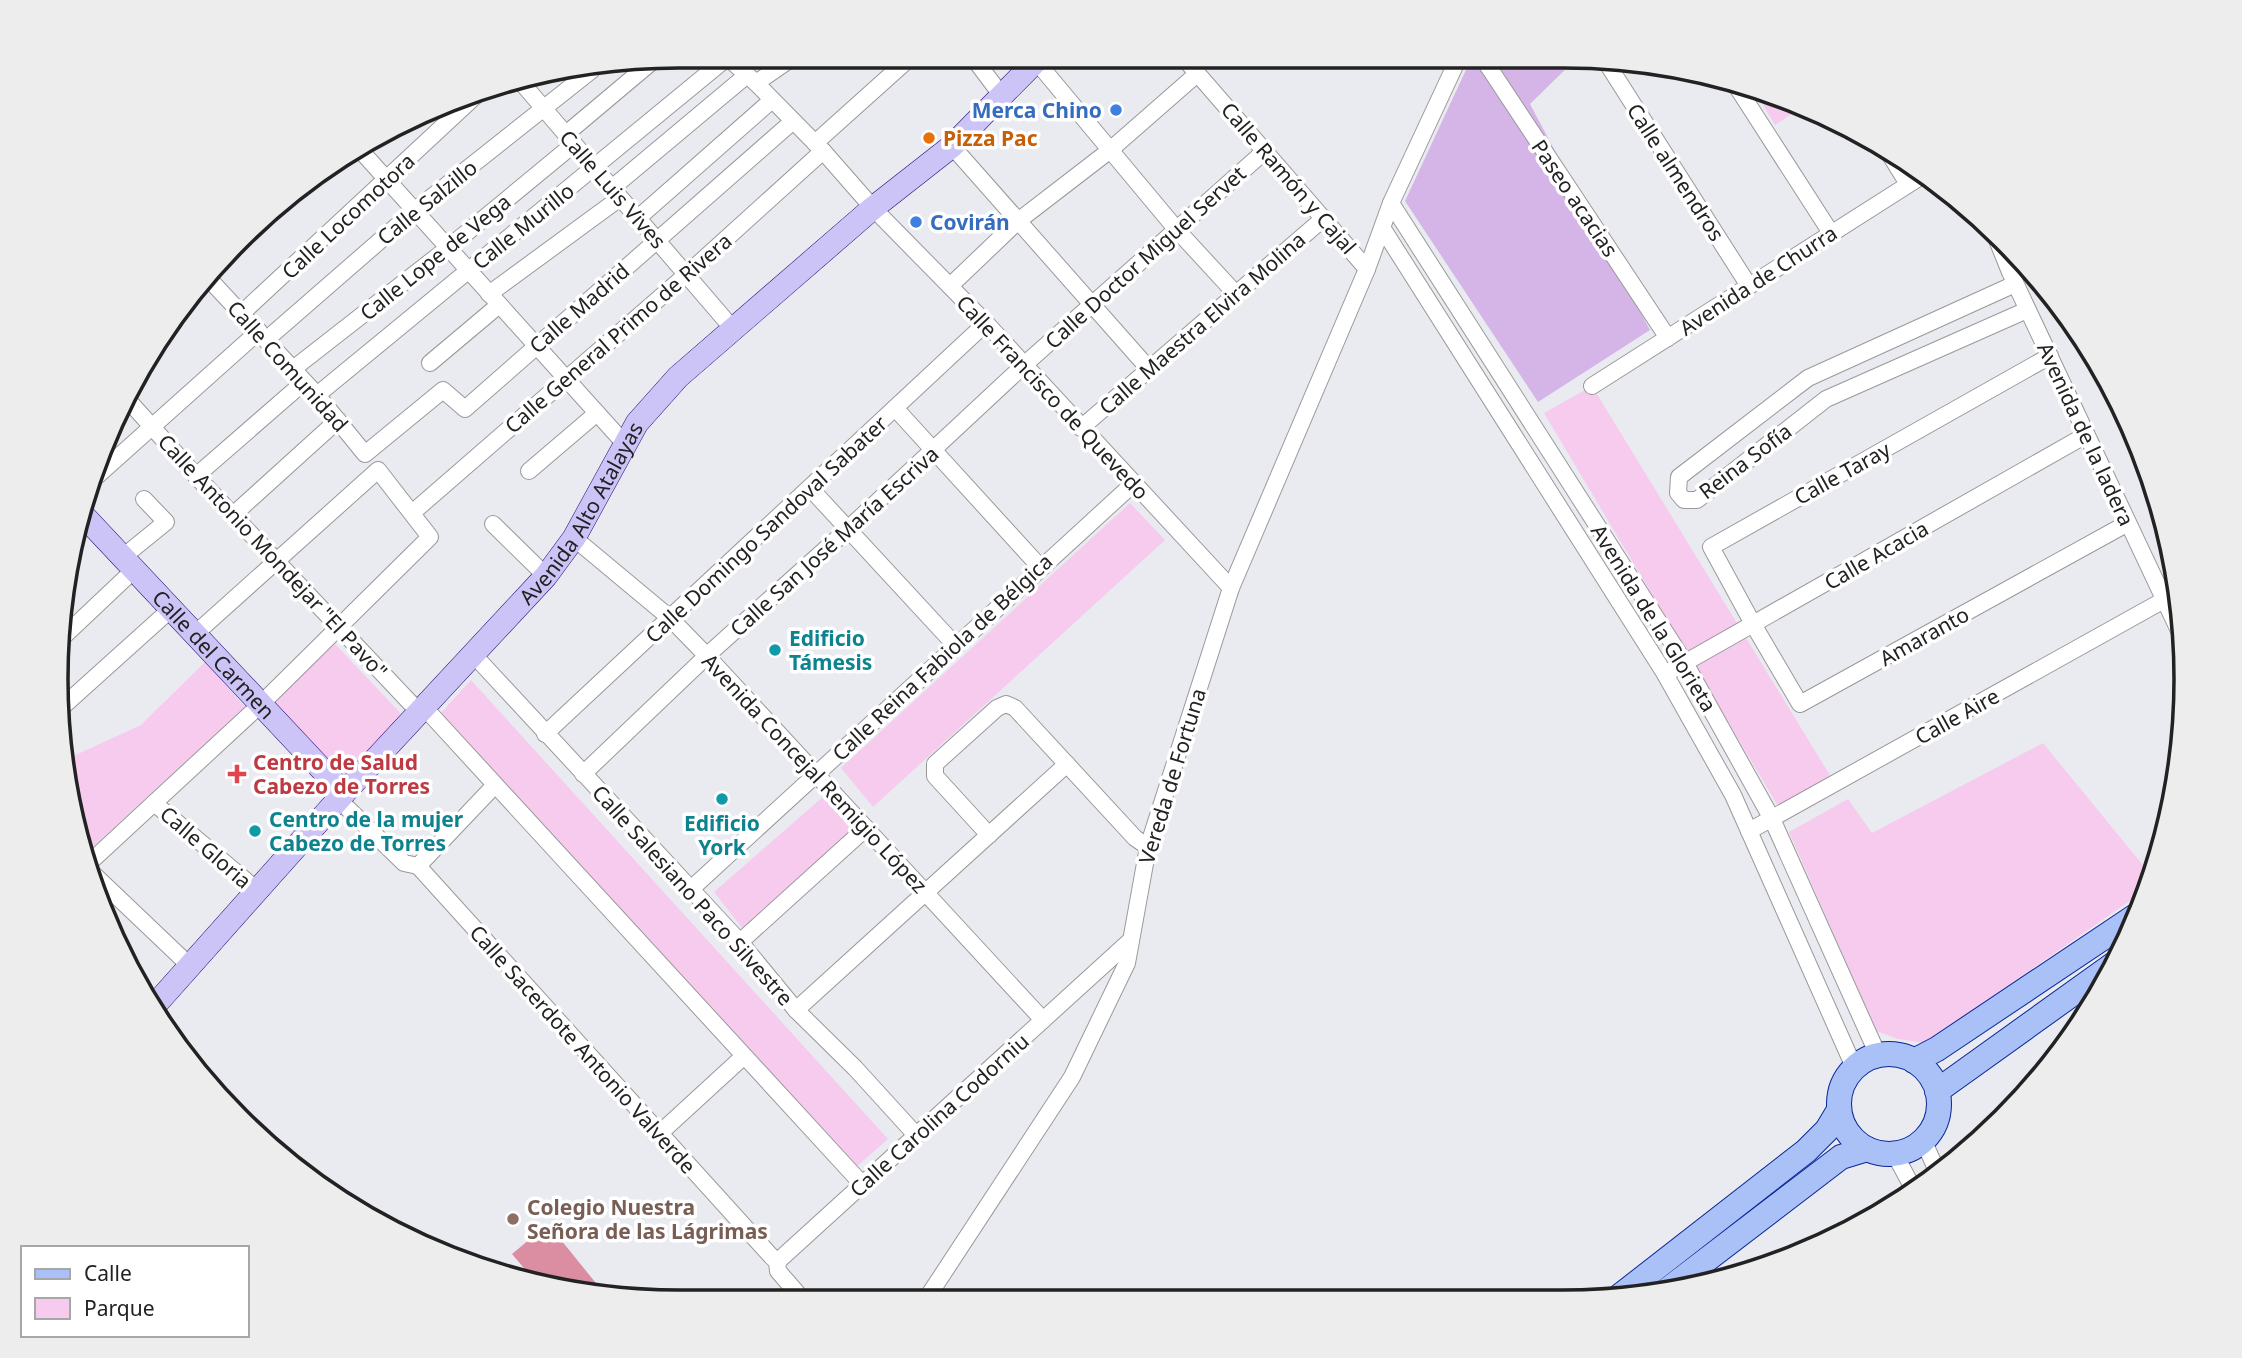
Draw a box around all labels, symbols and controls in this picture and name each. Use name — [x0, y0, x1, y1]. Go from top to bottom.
place label: Merca Chino — [972, 96, 1102, 124]
street label: Calle Ramón y Cajal — [1215, 96, 1363, 260]
street label: Calle almendros — [1621, 98, 1731, 246]
marker: Merca Chino — [1108, 102, 1124, 118]
street label: Calle Luis Vives — [554, 124, 672, 254]
place label: Pizza Pac — [943, 124, 1038, 152]
marker: Pizza Pac — [921, 130, 937, 146]
street label: Paseo acacias — [1525, 134, 1625, 262]
street label: Calle Locomotora — [275, 147, 421, 285]
street label: Calle Salzillo — [371, 153, 483, 251]
street label: Calle Doctor Miguel Servet — [1039, 159, 1252, 355]
street label: Calle Murillo — [466, 176, 580, 276]
street label: Calle Lope de Vega — [354, 188, 516, 326]
place label: Covirán — [930, 208, 1010, 236]
marker: Covirán — [908, 214, 924, 230]
street label: Avenida de Churra — [1674, 219, 1842, 341]
street label: Calle Maestra Elvira Molina — [1093, 225, 1311, 421]
street label: Calle General Primo de Rivera — [499, 227, 737, 439]
street label: Calle Madrid — [523, 257, 635, 359]
street label: Calle Francisco de Quevedo — [951, 289, 1155, 505]
street label: Calle Comunidad — [221, 294, 355, 438]
street label: Avenida de la ladera — [2031, 338, 2141, 530]
street label: Calle Domingo Sandoval Sabater — [639, 409, 893, 649]
street label: Avenida Alto Atalayas — [513, 417, 649, 610]
street label: Reina Sofía — [1693, 417, 1797, 505]
street label: Calle Antonio Mondejar "El Pavo" — [152, 428, 394, 684]
street label: Calle Taray — [1789, 435, 1895, 511]
street label: Calle San José María Escriva — [724, 440, 944, 642]
street label: Calle Acacia — [1819, 514, 1933, 596]
street label: Avenida de la Glorieta — [1585, 519, 1723, 717]
street label: Calle Reina Fabiola de Bélgica — [826, 547, 1058, 767]
street label: Calle del Carmen — [146, 584, 281, 725]
street label: Amaranto — [1874, 600, 1974, 672]
place label: Edificio Támesis — [789, 624, 872, 676]
marker: Edificio Támesis — [767, 642, 783, 658]
street label: Avenida Concejal Remigio López — [696, 647, 934, 899]
street label: Calle Aire — [1910, 681, 2004, 751]
street label: Vereda de Fortuna — [1132, 685, 1212, 867]
place label: Centro de Salud Cabezo de Torres — [253, 748, 430, 800]
marker: Centro de Salud Cabezo de Torres — [227, 764, 247, 784]
street label: Calle Salesiano Paco Silvestre — [586, 779, 800, 1011]
marker: Edificio York — [714, 791, 730, 807]
street label: Calle Gloria — [154, 800, 258, 894]
place label: Centro de la mujer Cabezo de Torres — [269, 805, 464, 857]
place label: Edificio York — [684, 809, 760, 861]
marker: Centro de la mujer Cabezo de Torres — [247, 823, 263, 839]
street label: Calle Sacerdote Antonio Valverde — [464, 919, 702, 1179]
street label: Calle Carolina Codorniu — [843, 1027, 1035, 1203]
place label: Colegio Nuestra Señora de las Lágrimas — [527, 1193, 768, 1245]
marker: Colegio Nuestra Señora de las Lágrimas — [505, 1211, 521, 1227]
legend — [21, 1246, 248, 1337]
text: Calle — [84, 1259, 132, 1287]
text: Parque — [84, 1294, 154, 1322]

